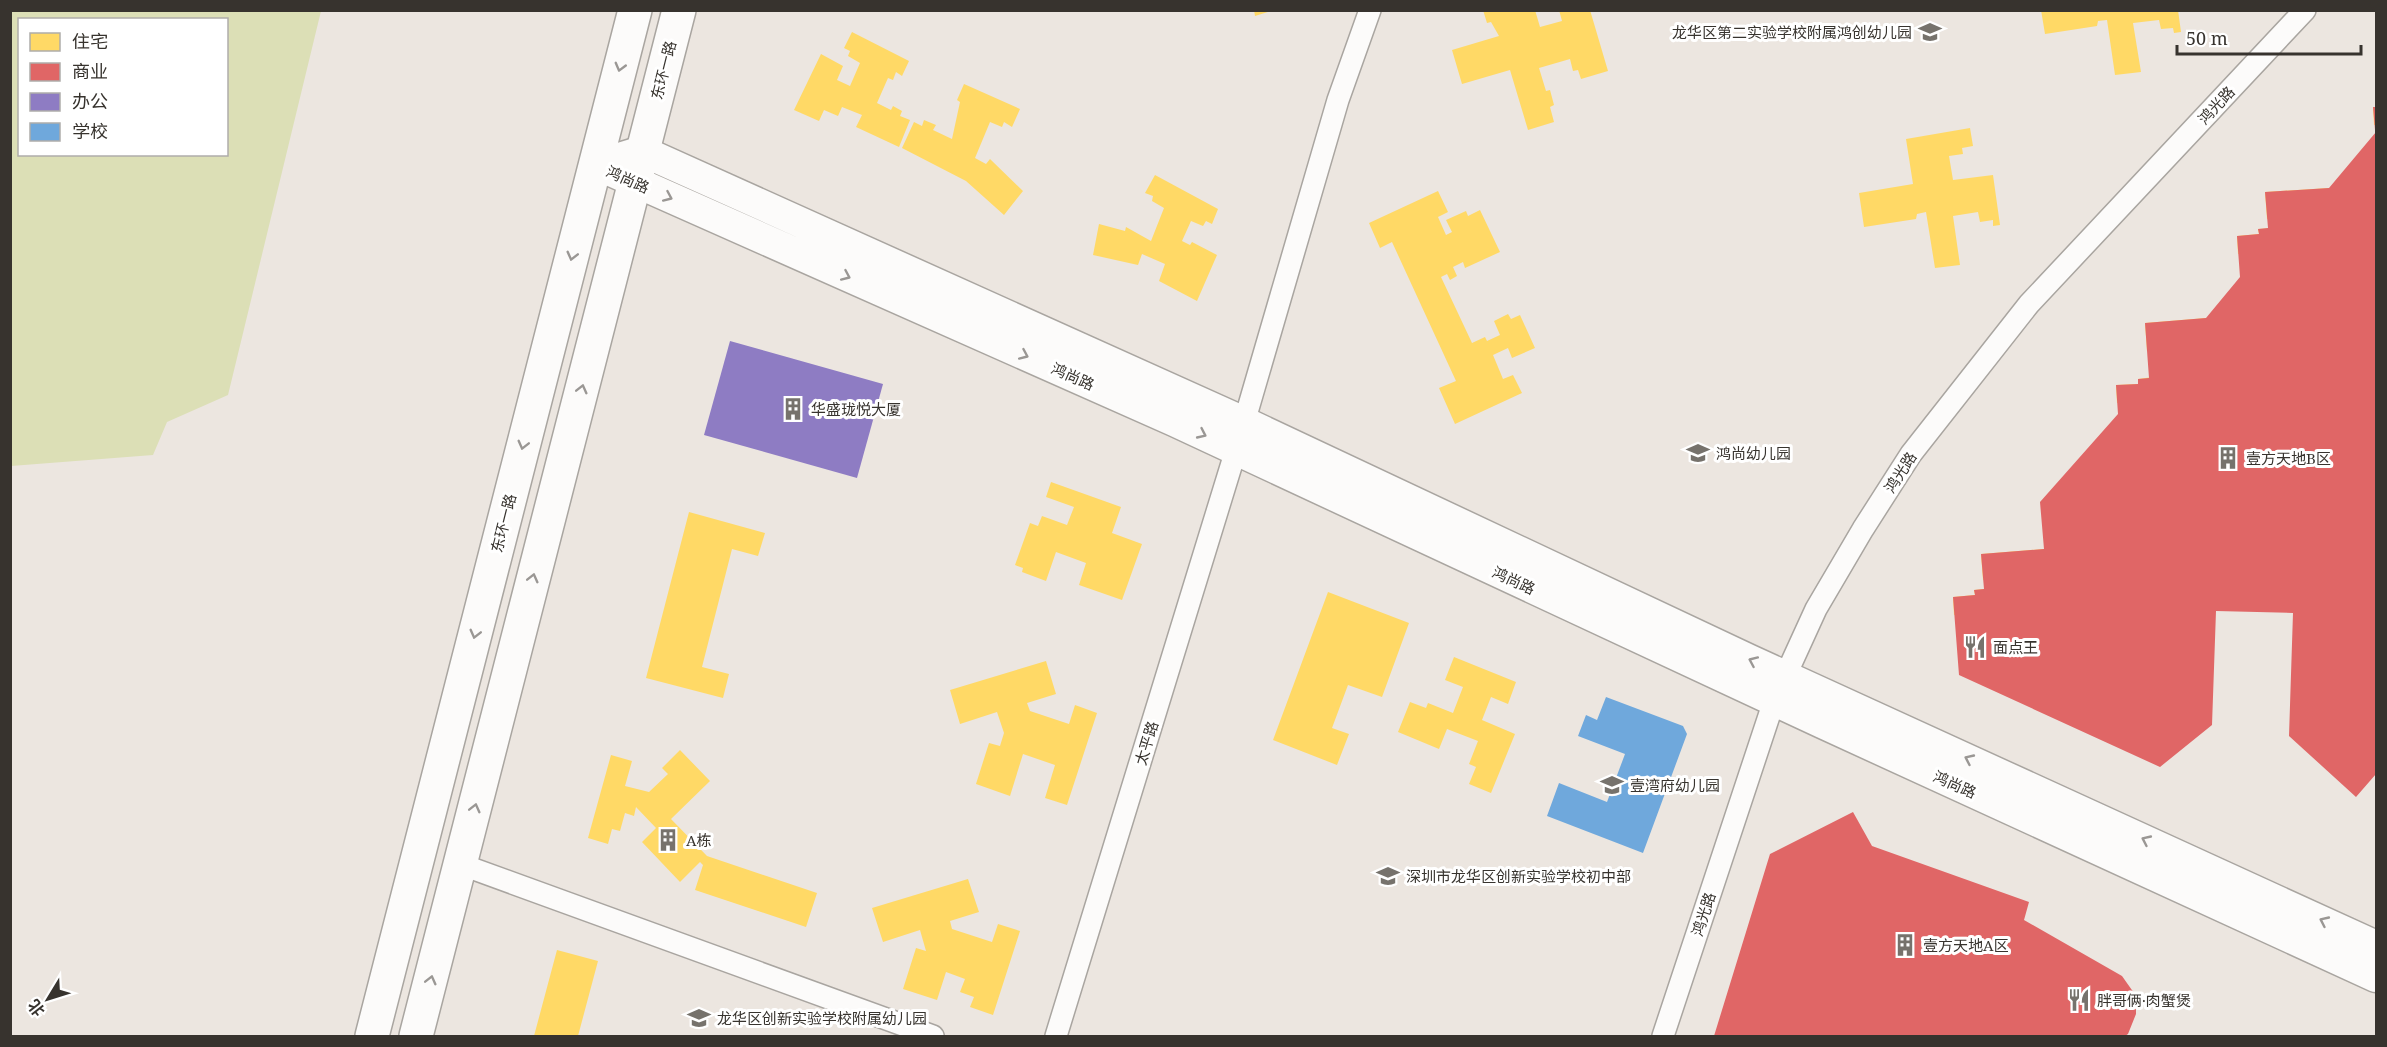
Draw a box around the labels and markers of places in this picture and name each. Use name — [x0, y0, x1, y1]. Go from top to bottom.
school or university icon: 龙华区第二实验学校附属鸿创幼儿园 — [1917, 19, 1943, 45]
place label: 龙华区第二实验学校附属鸿创幼儿园 — [1672, 22, 1912, 42]
building icon: 华盛珑悦大厦 — [780, 396, 806, 422]
place label: 华盛珑悦大厦 — [811, 399, 901, 419]
school or university icon: 鸿尚幼儿园 — [1685, 440, 1711, 466]
place label: 鸿尚幼儿园 — [1716, 443, 1791, 463]
building icon: 壹方天地B区 — [2215, 445, 2241, 471]
place label: 壹方天地B区 — [2246, 448, 2331, 468]
restaurant icon: 面点王 — [1962, 634, 1988, 660]
place label: 面点王 — [1993, 637, 2038, 657]
school or university icon: 壹湾府幼儿园 — [1599, 772, 1625, 798]
place label: 壹湾府幼儿园 — [1630, 775, 1720, 795]
building icon: A栋 — [655, 827, 681, 853]
place label: A栋 — [686, 830, 712, 850]
school or university icon: 深圳市龙华区创新实验学校初中部 — [1375, 863, 1401, 889]
place label: 深圳市龙华区创新实验学校初中部 — [1406, 866, 1631, 886]
building icon: 壹方天地A区 — [1892, 932, 1918, 958]
place label: 壹方天地A区 — [1923, 935, 2009, 955]
restaurant icon: 胖哥俩·肉蟹煲 — [2066, 987, 2092, 1013]
place label: 胖哥俩·肉蟹煲 — [2097, 990, 2191, 1010]
school or university icon: 龙华区创新实验学校附属幼儿园 — [686, 1005, 712, 1031]
place label: 龙华区创新实验学校附属幼儿园 — [717, 1008, 927, 1028]

